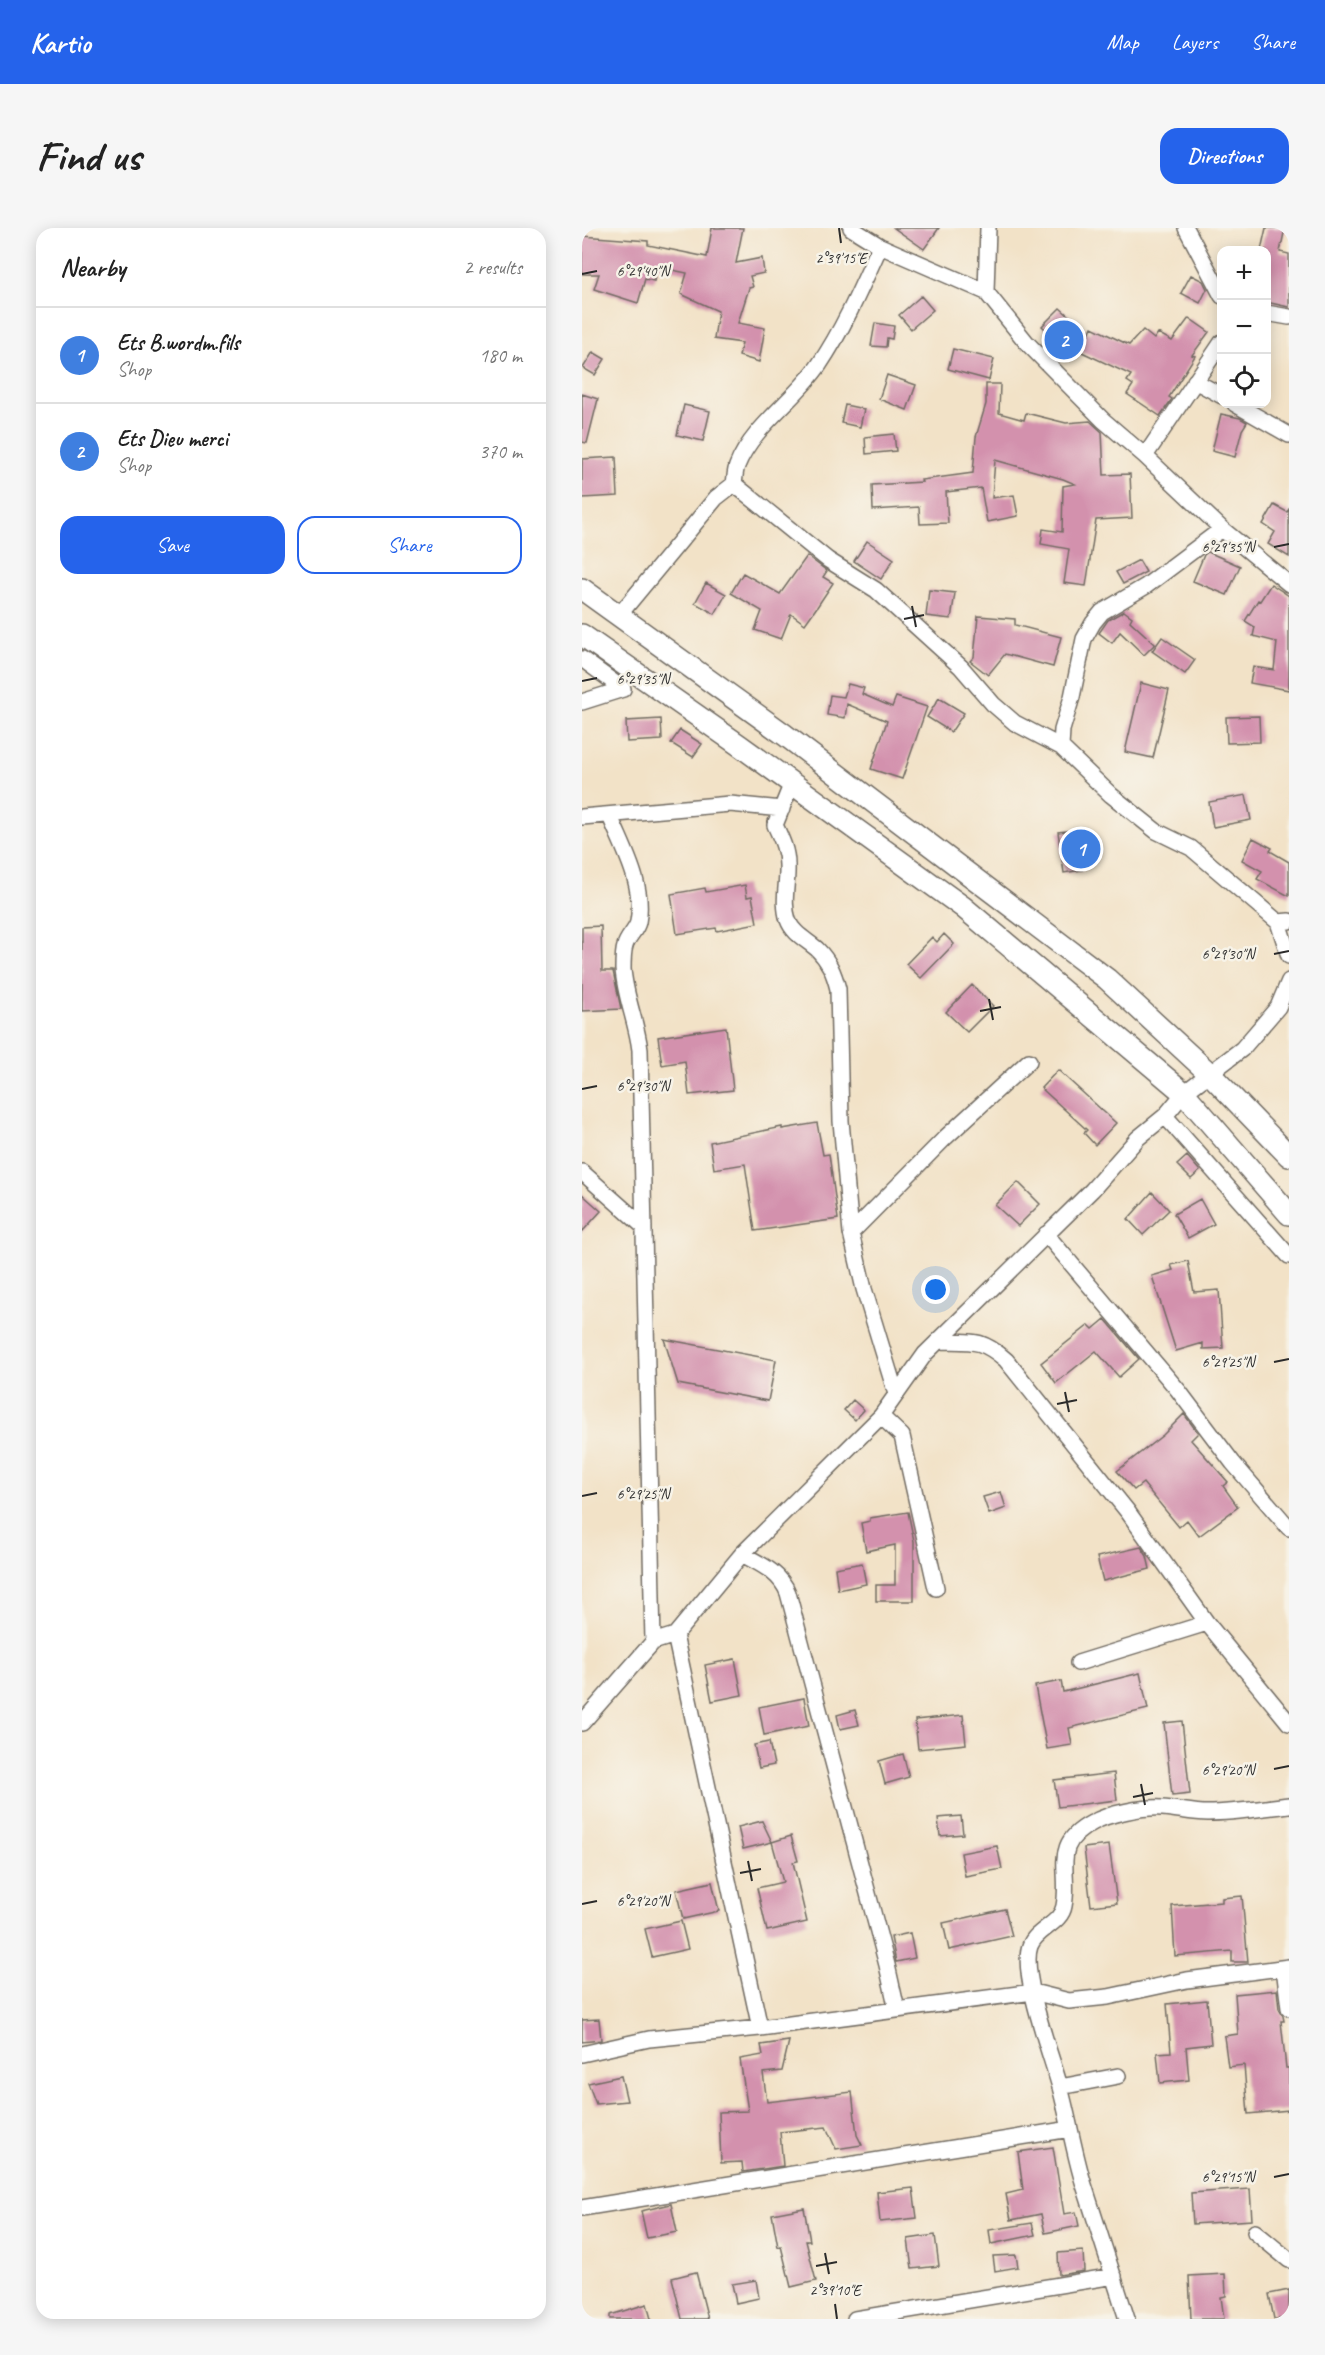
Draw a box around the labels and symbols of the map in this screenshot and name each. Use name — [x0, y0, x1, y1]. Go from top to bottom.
text: 2°39'15"E — [815, 249, 869, 268]
text: 6°29'40"N — [617, 262, 672, 281]
pin: 2 — [1044, 318, 1084, 362]
text: 6°29'35"N — [1202, 538, 1257, 557]
text: 6°29'35"N — [617, 670, 672, 689]
pin: 1 — [1062, 826, 1100, 872]
text: 6°29'30"N — [1202, 945, 1257, 964]
text: 6°29'30"N — [617, 1077, 672, 1096]
your location — [921, 1275, 950, 1304]
text: 6°29'25"N — [1202, 1353, 1257, 1372]
text: 6°29'25"N — [617, 1485, 672, 1504]
text: 6°29'20"N — [1202, 1761, 1257, 1780]
text: 6°29'20"N — [617, 1892, 672, 1911]
text: 6°29'15"N — [1202, 2168, 1257, 2187]
text: 2°39'10"E — [809, 2281, 863, 2300]

